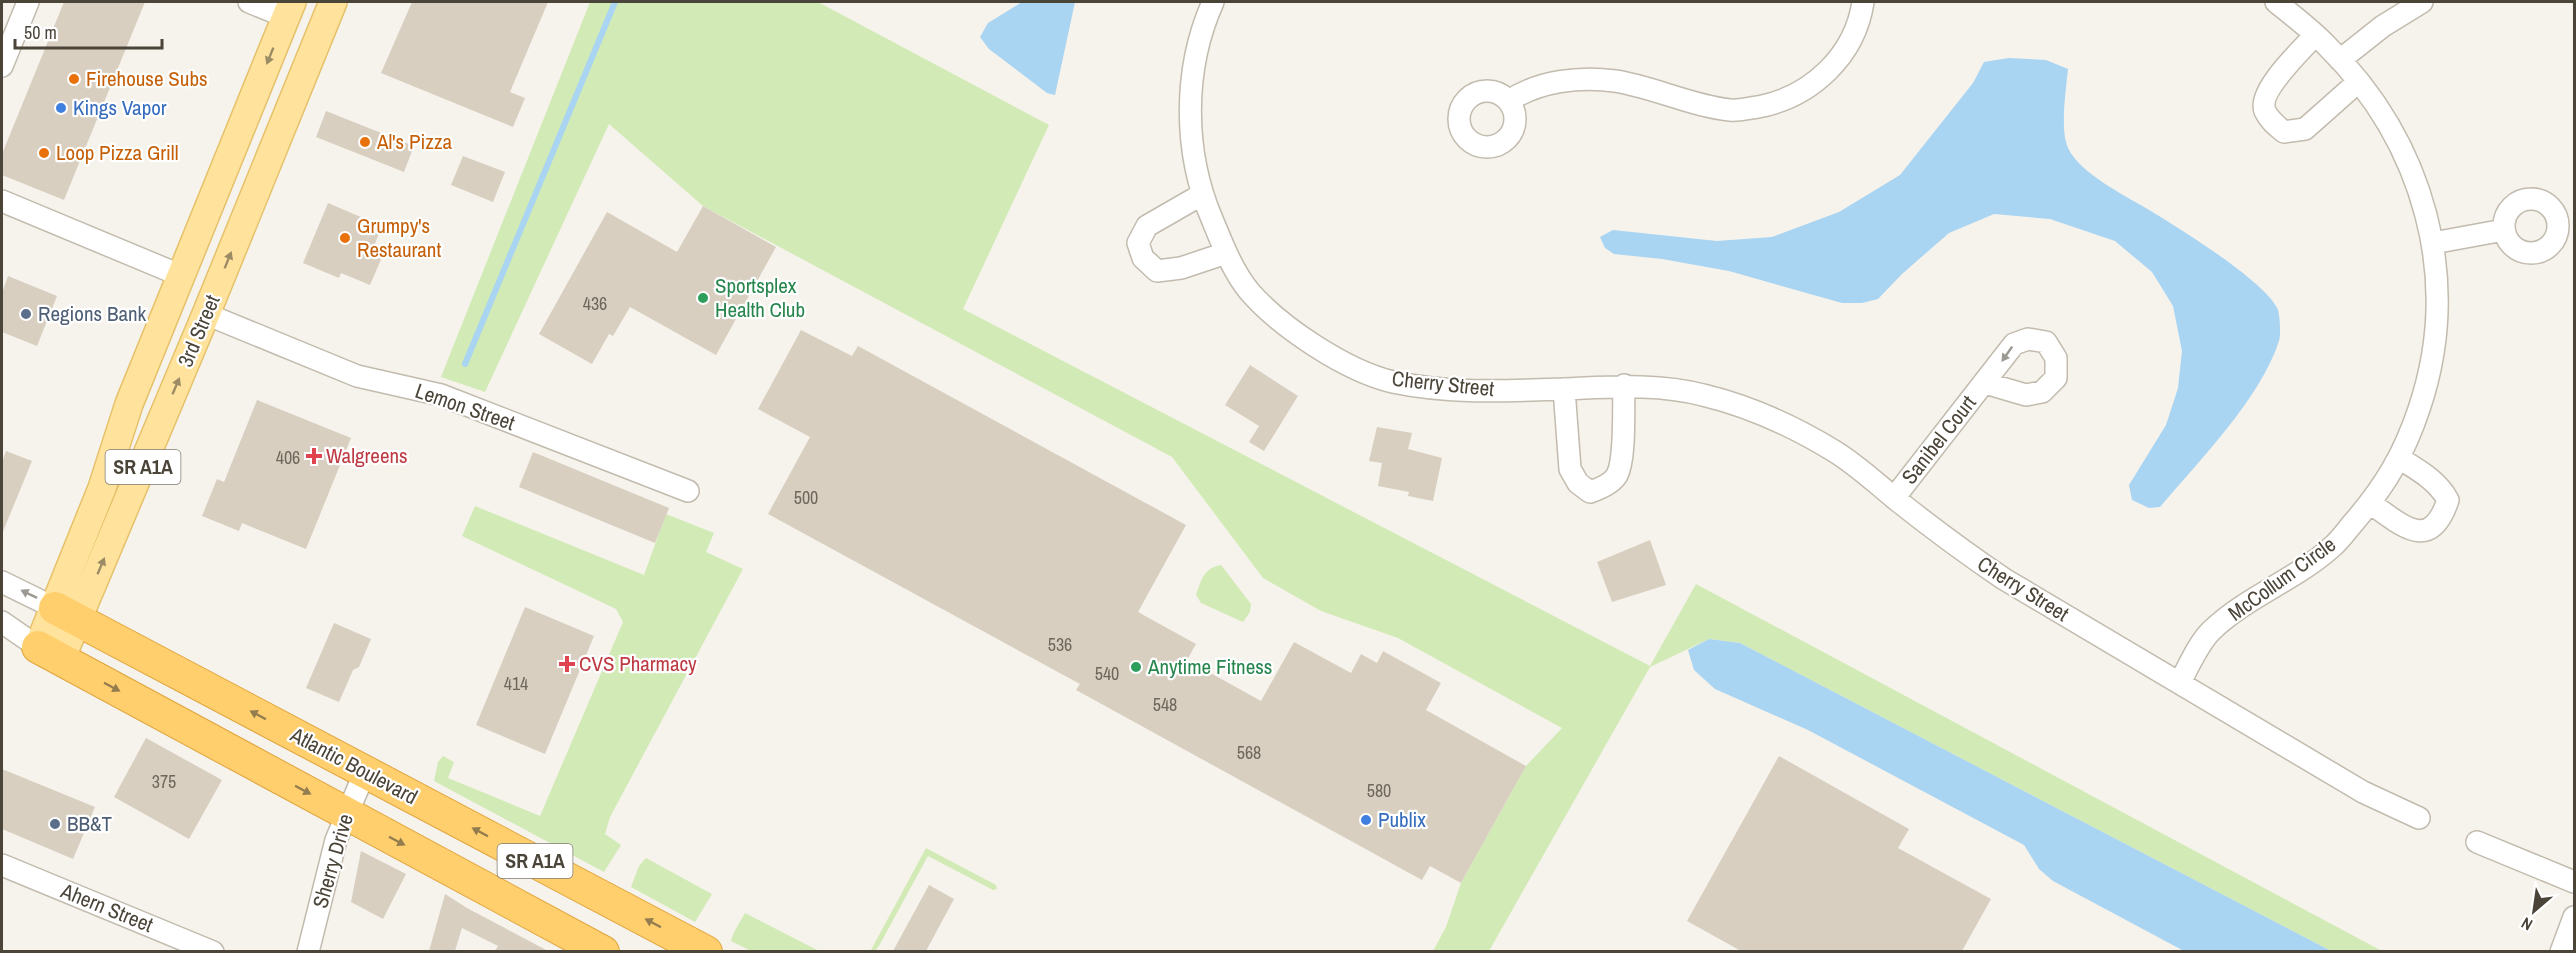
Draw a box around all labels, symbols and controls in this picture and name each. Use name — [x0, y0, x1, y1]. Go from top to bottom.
scale bar — [15, 12, 162, 50]
text: 50 m — [24, 20, 57, 45]
one-way arrow — [265, 47, 275, 65]
place label: Firehouse Subs — [86, 64, 208, 93]
marker: Firehouse Subs — [67, 72, 81, 86]
place label: Kings Vapor — [73, 93, 167, 122]
marker: Kings Vapor — [54, 101, 68, 115]
place label: Al's Pizza — [376, 127, 452, 156]
marker: Al's Pizza — [358, 135, 372, 149]
place label: Loop Pizza Grill — [56, 138, 179, 167]
marker: Loop Pizza Grill — [37, 146, 51, 160]
place label: Grumpy's Restaurant — [357, 211, 441, 264]
marker: Grumpy's Restaurant — [338, 231, 352, 245]
one-way arrow — [224, 251, 234, 269]
place label: Sportsplex Health Club — [715, 271, 805, 324]
street label: 3rd Street — [170, 290, 227, 371]
house number: 436 — [583, 291, 607, 316]
marker: Sportsplex Health Club — [696, 291, 710, 305]
place label: Regions Bank — [38, 299, 147, 328]
marker: Regions Bank — [19, 307, 33, 321]
one-way arrow — [2001, 346, 2013, 362]
street label: Cherry Street — [1391, 364, 1496, 403]
street label: Lemon Street — [412, 376, 519, 437]
one-way arrow — [171, 377, 181, 395]
street label: Sanibel Court — [1895, 389, 1983, 490]
place label: Walgreens — [326, 441, 408, 470]
house number: 406 — [276, 445, 300, 470]
marker: Walgreens — [307, 449, 321, 463]
road number: SR A1A — [106, 450, 180, 484]
house number: 500 — [794, 485, 818, 510]
street label: McCollum Circle — [2222, 530, 2341, 627]
street label: Cherry Street — [1972, 549, 2075, 628]
one-way arrow — [96, 557, 106, 575]
one-way arrow — [20, 590, 37, 599]
house number: 536 — [1048, 632, 1072, 657]
place label: CVS Pharmacy — [579, 649, 697, 678]
place label: Anytime Fitness — [1147, 652, 1272, 681]
marker: CVS Pharmacy — [560, 657, 574, 671]
marker: Anytime Fitness — [1129, 660, 1143, 674]
house number: 540 — [1095, 661, 1119, 686]
house number: 414 — [504, 671, 528, 696]
one-way arrow — [104, 682, 121, 692]
house number: 548 — [1153, 692, 1177, 717]
one-way arrow — [249, 710, 266, 720]
street label: Atlantic Boulevard — [285, 719, 423, 811]
house number: 568 — [1237, 740, 1261, 765]
house number: 375 — [152, 769, 176, 794]
house number: 580 — [1367, 778, 1391, 803]
one-way arrow — [295, 785, 312, 795]
place label: Publix — [1378, 805, 1426, 834]
place label: BB&T — [67, 809, 112, 838]
street label: Sherry Drive — [305, 810, 360, 911]
marker: Publix — [1359, 813, 1373, 827]
marker: BB&T — [48, 817, 62, 831]
one-way arrow — [472, 827, 489, 837]
one-way arrow — [389, 836, 406, 846]
road number: SR A1A — [498, 844, 572, 878]
street label: Ahern Street — [56, 876, 158, 939]
north arrow — [2504, 881, 2564, 941]
text: N — [2517, 912, 2536, 936]
one-way arrow — [644, 918, 661, 928]

